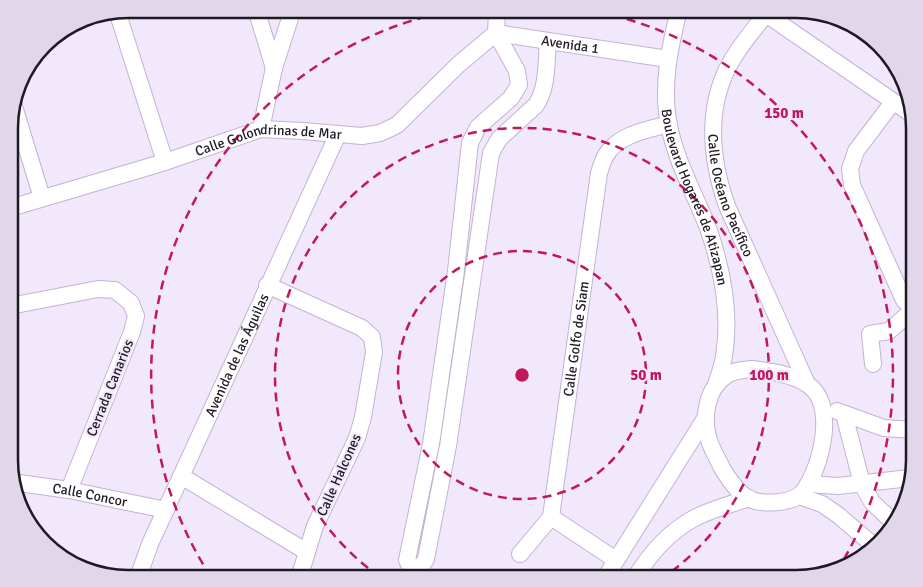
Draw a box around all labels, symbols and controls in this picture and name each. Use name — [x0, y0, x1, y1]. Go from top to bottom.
street label: Avenida 1 — [540, 31, 600, 57]
text: 150 m — [764, 104, 804, 122]
street label: Boulevard Hogares de Atizapan — [658, 108, 731, 287]
street label: Calle Golondrinas de Mar — [193, 120, 343, 160]
street label: Calle Océano Pacífico — [705, 134, 757, 259]
street label: Calle Golfo de Siam — [559, 280, 592, 397]
street label: Avenida de las Águilas — [201, 291, 272, 419]
street label: Cerrada Canarios — [83, 337, 137, 439]
centre of rings — [513, 366, 531, 384]
text: 50 m — [630, 366, 662, 384]
text: 100 m — [749, 366, 789, 384]
street label: Calle Halcones — [313, 431, 365, 519]
street label: Calle Concor — [52, 479, 130, 510]

